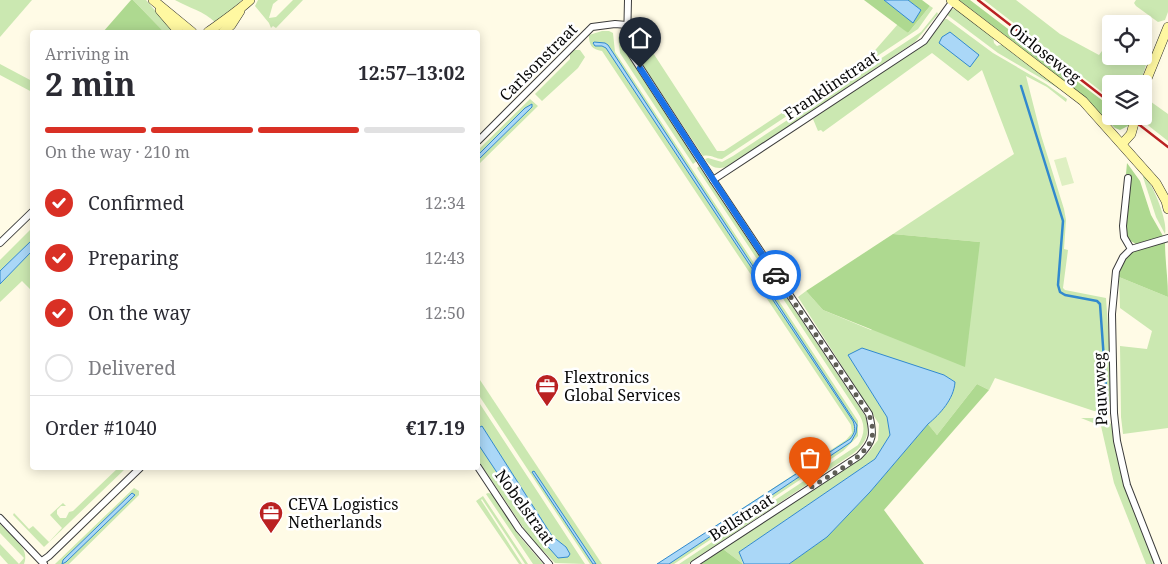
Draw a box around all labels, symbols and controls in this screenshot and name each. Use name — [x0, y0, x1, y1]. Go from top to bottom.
map controls — [1102, 15, 1152, 125]
button: locate — [1102, 15, 1152, 65]
pin — [619, 17, 661, 68]
street label: Carlsonstraat — [494, 18, 582, 106]
street label: Oirloseweg — [1005, 18, 1086, 88]
icon: home — [626, 24, 654, 52]
text: Arriving in — [45, 43, 129, 65]
street label: Franklinstraat — [779, 45, 883, 125]
text: 12:57–13:02 — [358, 60, 465, 86]
text: 2 min — [45, 62, 136, 105]
button: layers — [1102, 75, 1152, 125]
text: On the way · 210 m — [45, 141, 190, 163]
icon: check — [45, 189, 73, 217]
text: Confirmed — [88, 190, 184, 216]
text: 12:34 — [425, 192, 465, 214]
icon: check — [45, 244, 73, 272]
text: Preparing — [88, 245, 178, 271]
text: 12:43 — [425, 247, 465, 269]
courier — [751, 250, 801, 300]
icon: car — [762, 261, 790, 289]
icon: check — [45, 299, 73, 327]
text: On the way — [88, 300, 191, 326]
text: 12:50 — [425, 302, 465, 324]
street label: Pauwweg — [1088, 351, 1112, 426]
text: Delivered — [88, 355, 176, 381]
place label: Flextronics Global Services — [564, 366, 680, 406]
office icon: Flextronics Global Services — [534, 373, 560, 407]
text: Order #1040 — [45, 415, 157, 441]
text: €17.19 — [406, 415, 465, 441]
pin — [789, 437, 831, 488]
icon: bag — [796, 444, 824, 472]
street label: Nobelstraat — [490, 465, 560, 550]
street label: Bellstraat — [705, 488, 778, 546]
place label: CEVA Logistics Netherlands — [288, 493, 398, 533]
office icon: CEVA Logistics Netherlands — [258, 500, 284, 534]

